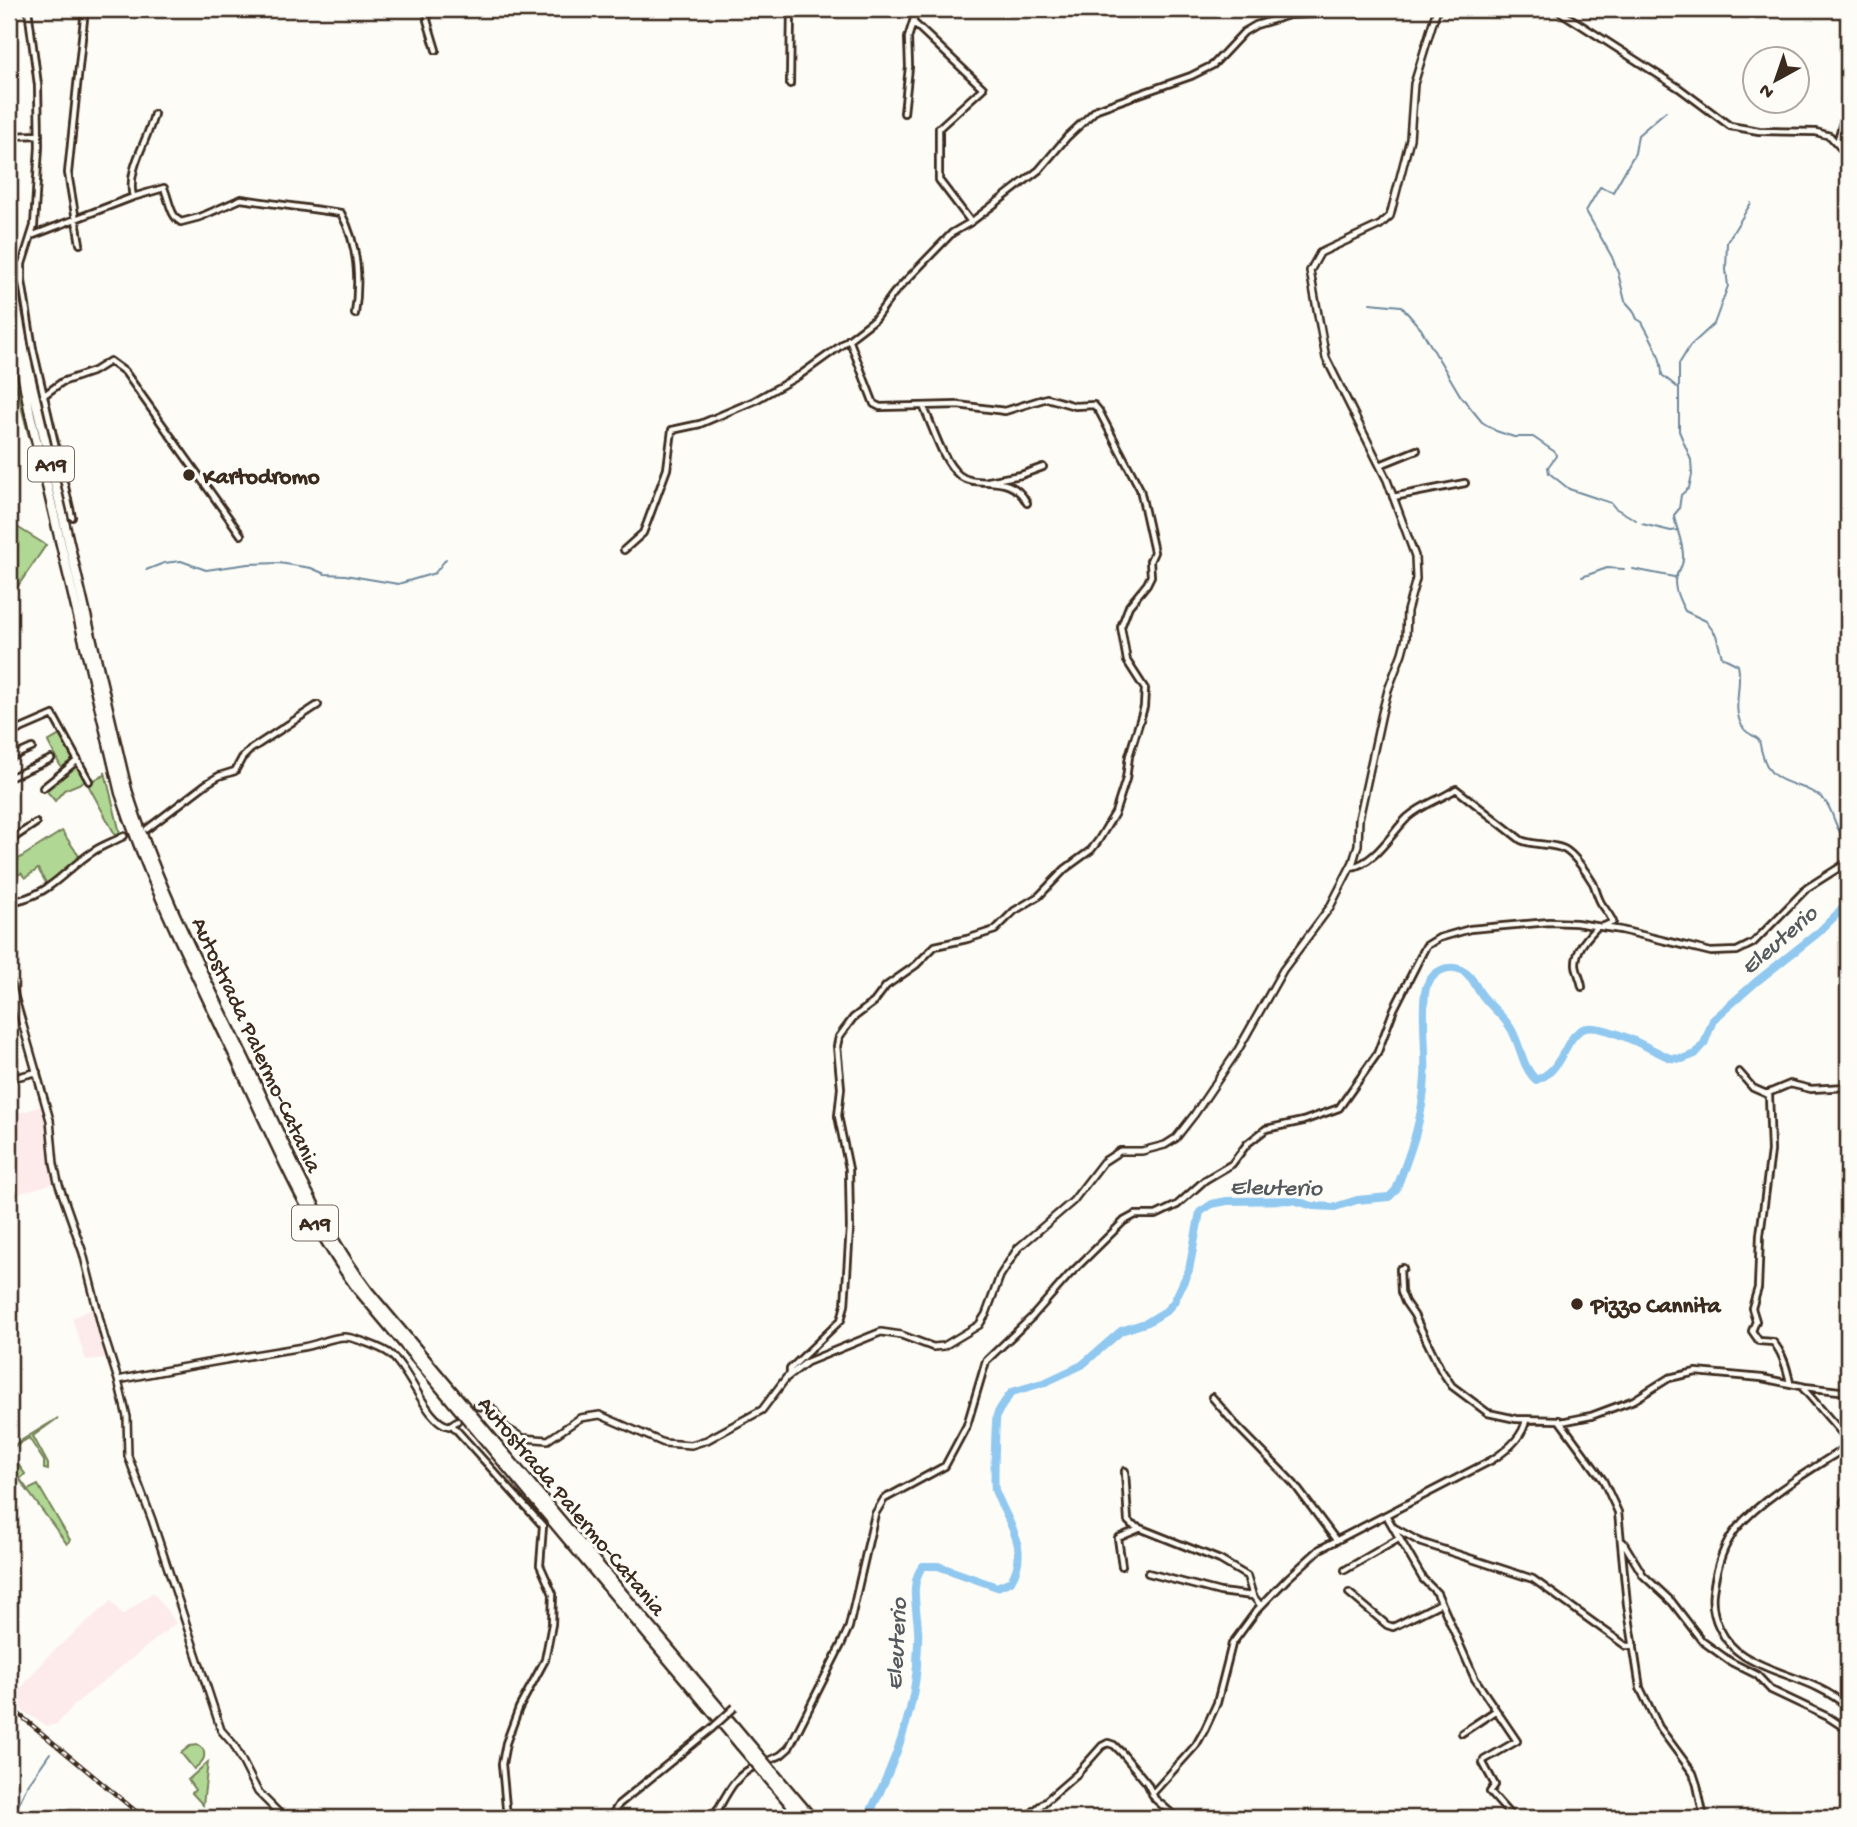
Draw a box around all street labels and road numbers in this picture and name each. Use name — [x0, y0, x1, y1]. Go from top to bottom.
road number: A19 — [28, 447, 74, 482]
street label: Autostrada Palermo-Catania — [184, 914, 326, 1178]
road number: A19 — [292, 1206, 338, 1240]
street label: Autostrada Palermo-Catania — [471, 1392, 671, 1623]

